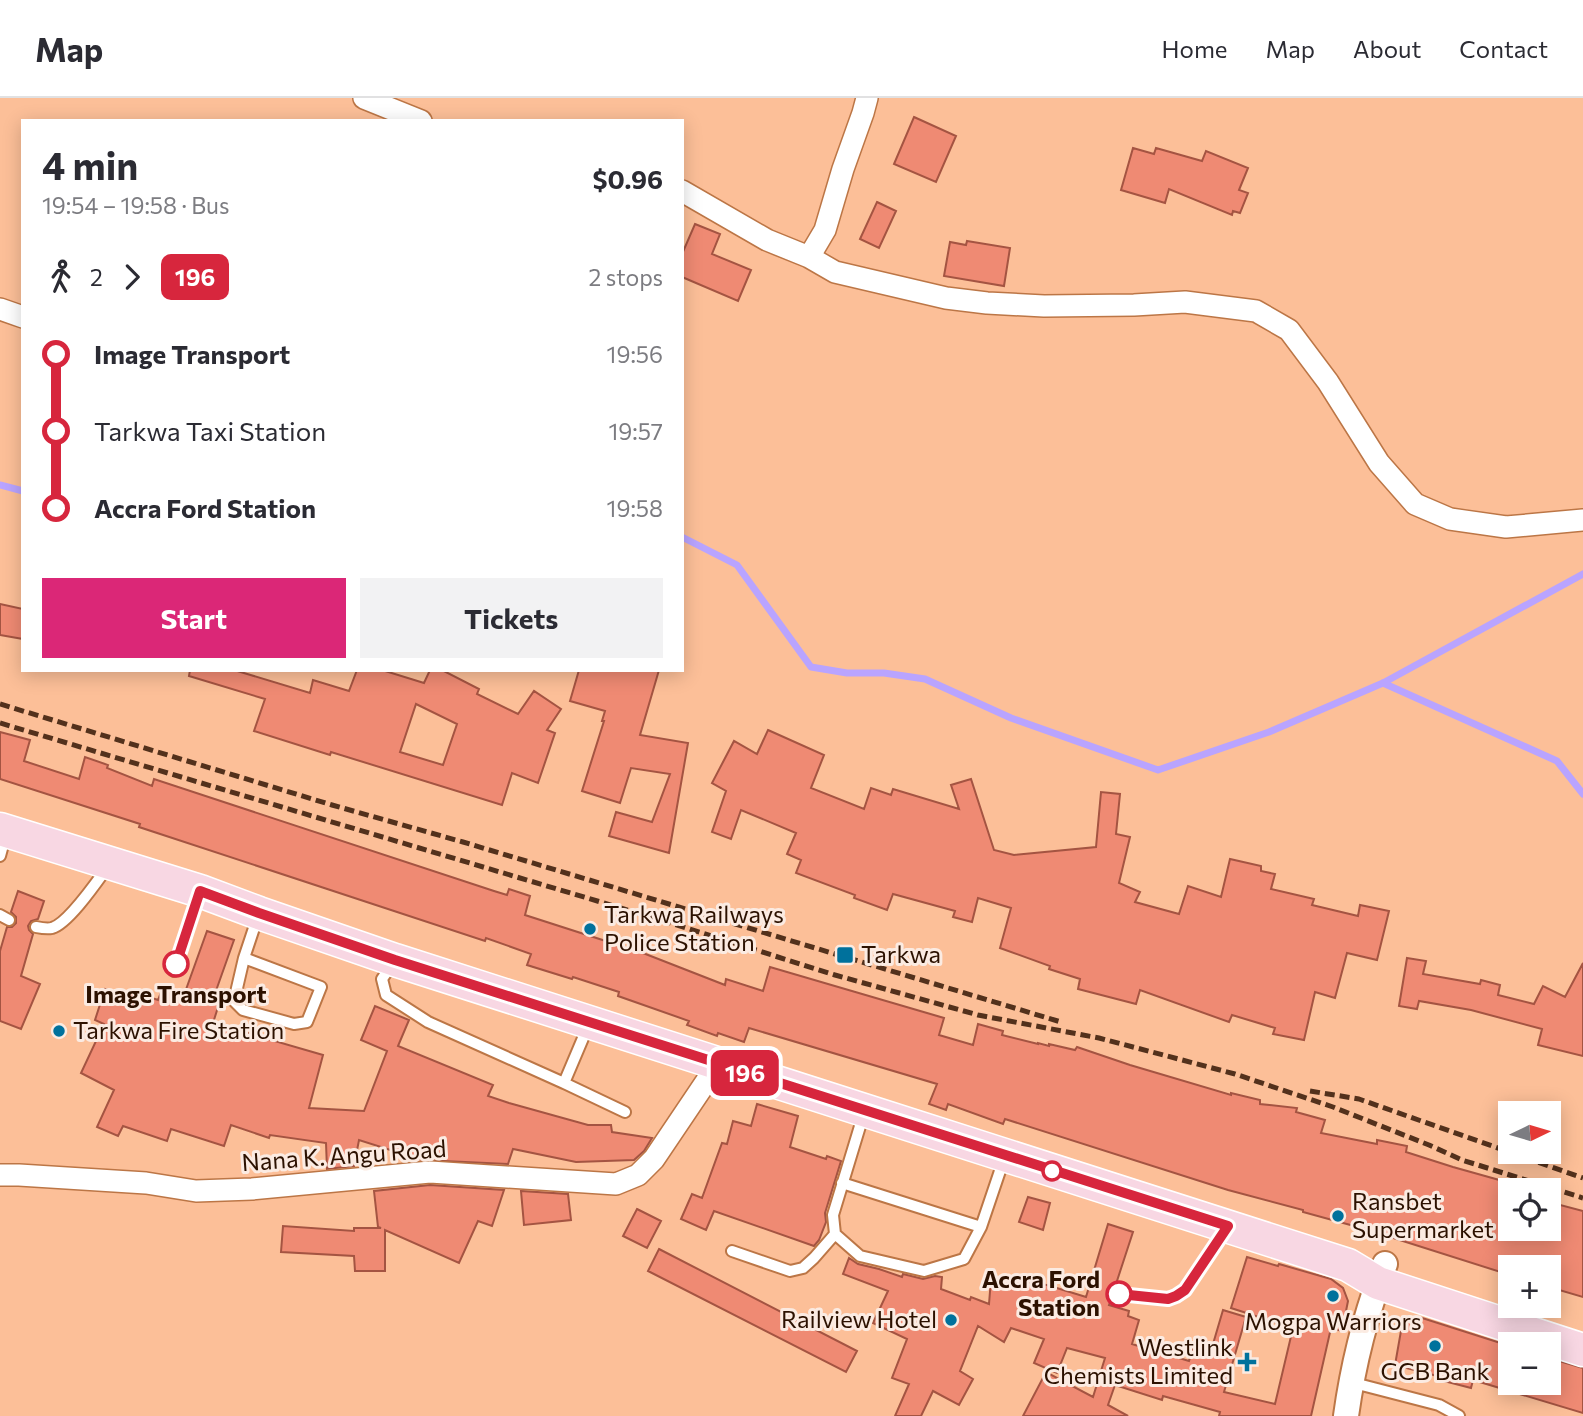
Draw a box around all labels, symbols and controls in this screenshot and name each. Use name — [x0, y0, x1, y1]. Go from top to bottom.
text: Map — [35, 28, 103, 69]
text: Home — [1162, 34, 1228, 63]
text: Map — [1266, 34, 1315, 63]
text: About — [1353, 34, 1421, 63]
text: Contact — [1459, 34, 1548, 63]
text: 4 min — [42, 141, 138, 188]
text: $0.96 — [593, 163, 663, 194]
text: 19:54 – 19:58 · Bus — [42, 191, 229, 219]
icon: walk — [42, 258, 80, 296]
icon: forward — [113, 258, 151, 296]
text: 196 — [175, 262, 215, 291]
text: 2 — [90, 263, 103, 291]
text: 2 stops — [589, 263, 663, 291]
text: Image Transport — [94, 338, 290, 369]
text: 19:56 — [607, 340, 663, 368]
text: Tarkwa Taxi Station — [94, 415, 326, 446]
text: 19:57 — [608, 417, 663, 445]
text: Accra Ford Station — [94, 492, 316, 523]
text: 19:58 — [607, 494, 663, 522]
button: Start — [42, 578, 346, 658]
button: Tickets — [360, 578, 663, 658]
place label: Tarkwa Railways Police Station — [604, 899, 784, 956]
marker: Tarkwa Railways Police Station — [582, 921, 598, 937]
place label: Tarkwa — [861, 939, 941, 968]
marker: Tarkwa — [835, 945, 855, 965]
marker: Image Transport — [163, 951, 189, 977]
place label: Image Transport — [85, 979, 267, 1008]
place label: Tarkwa Fire Station — [73, 1015, 284, 1044]
marker: Tarkwa Fire Station — [51, 1023, 67, 1039]
line badge: 196 — [705, 1050, 785, 1096]
text: 196 — [725, 1058, 765, 1087]
north arrow — [1498, 1101, 1561, 1164]
map controls — [1498, 1101, 1561, 1395]
street label: Nana K. Angu Road — [240, 1133, 447, 1176]
unlabelled marker — [1042, 1161, 1062, 1181]
button: locate — [1498, 1178, 1561, 1241]
place label: Ransbet Supermarket — [1352, 1186, 1494, 1243]
marker: Ransbet Supermarket — [1330, 1208, 1346, 1224]
button: + — [1498, 1255, 1561, 1318]
place label: Accra Ford Station — [982, 1264, 1100, 1321]
marker: Accra Ford Station — [1106, 1281, 1132, 1307]
marker: Mogpa Warriors — [1325, 1288, 1341, 1304]
place label: Railview Hotel — [781, 1304, 937, 1333]
place label: Mogpa Warriors — [1244, 1306, 1422, 1335]
marker: Railview Hotel — [943, 1312, 959, 1328]
place label: Westlink Chemists Limited — [1044, 1332, 1233, 1389]
button: − — [1498, 1332, 1561, 1395]
marker: GCB Bank — [1427, 1338, 1443, 1354]
marker: Westlink Chemists Limited — [1239, 1354, 1255, 1370]
place label: GCB Bank — [1381, 1356, 1489, 1385]

